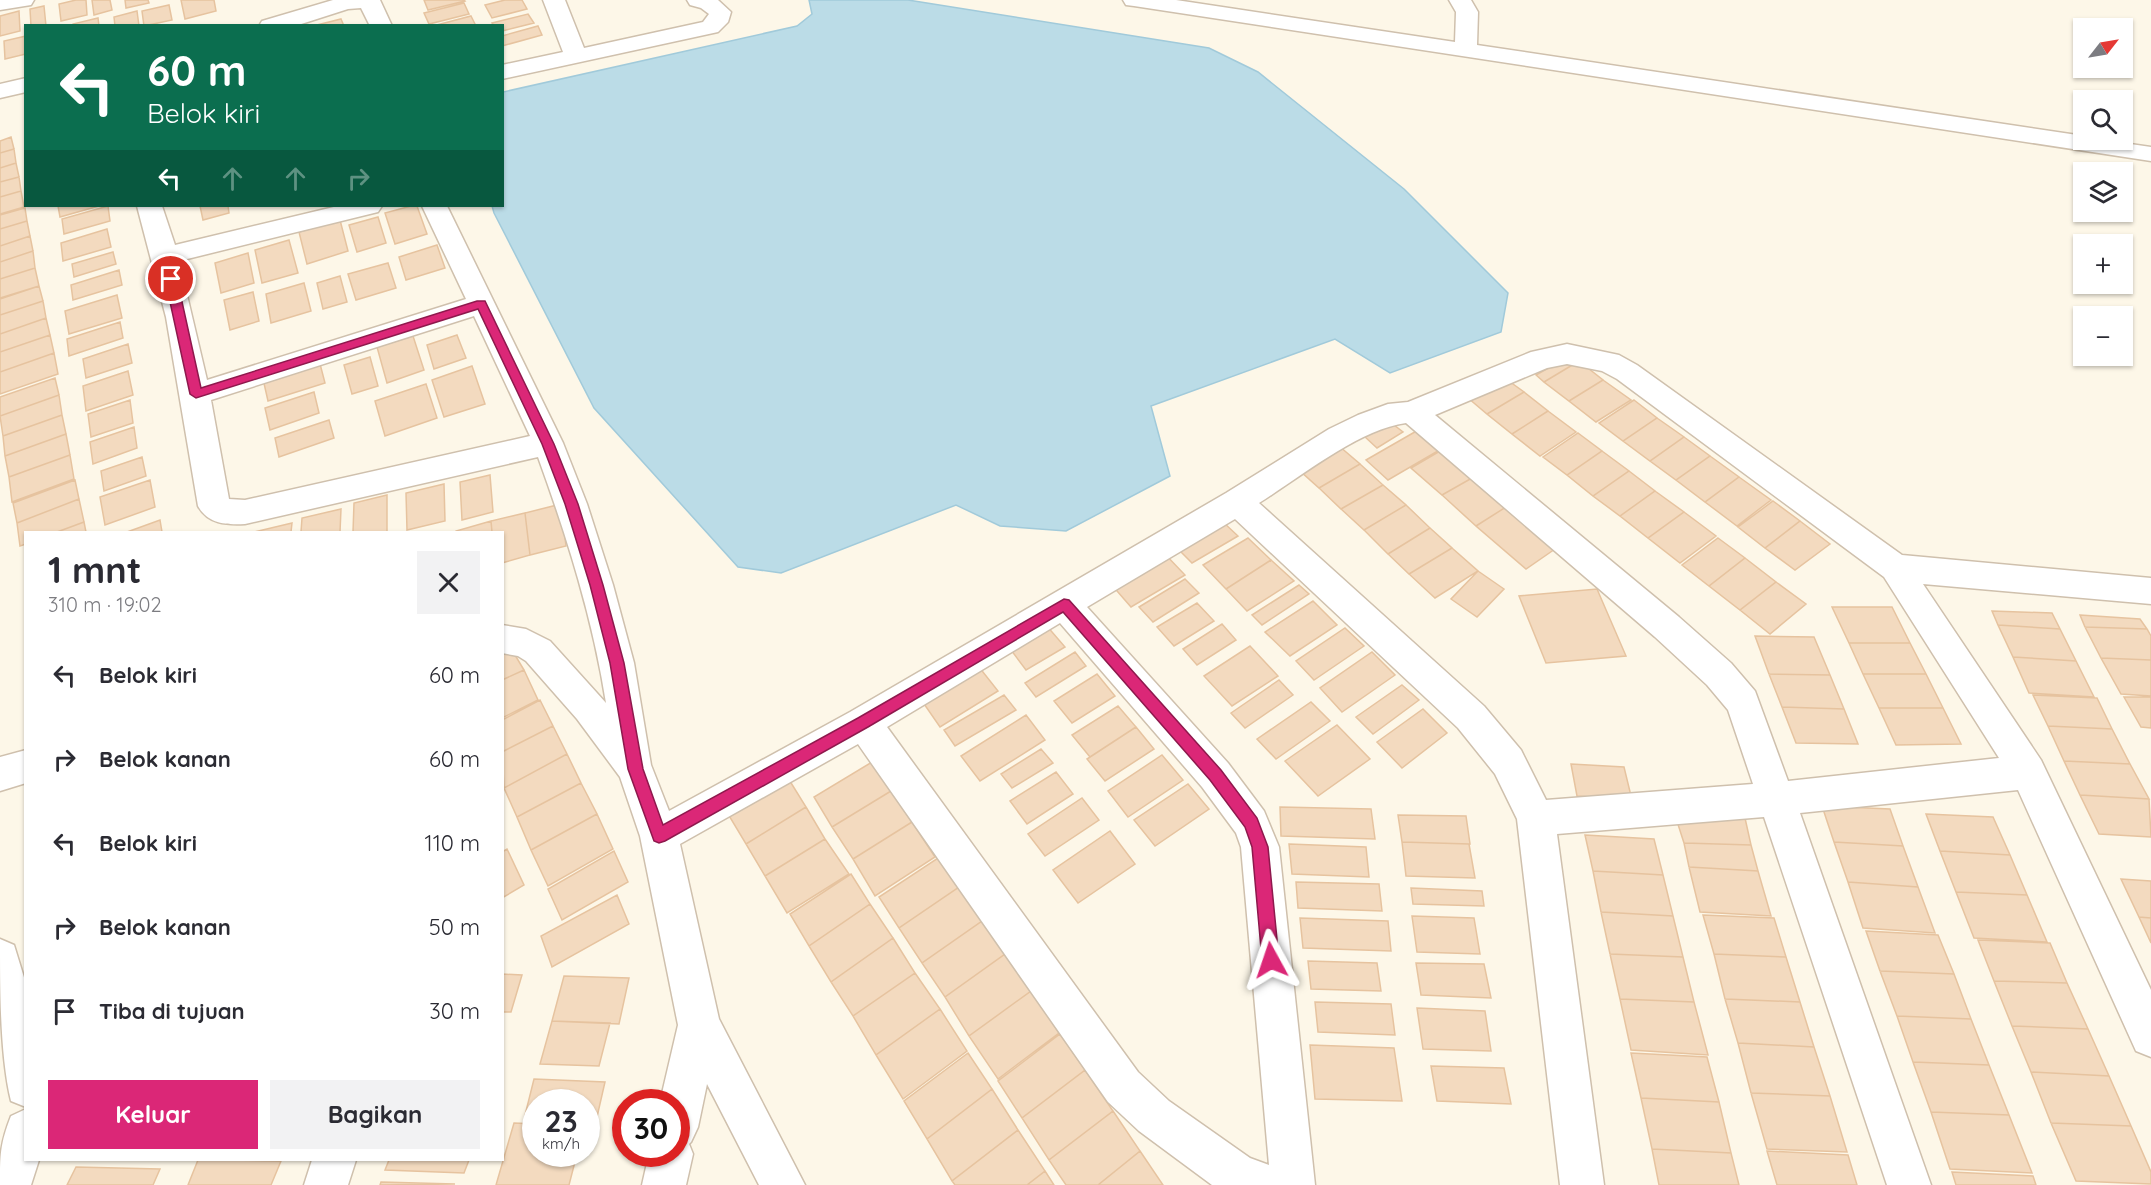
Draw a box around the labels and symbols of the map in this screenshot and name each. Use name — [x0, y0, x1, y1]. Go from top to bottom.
north arrow — [2073, 18, 2133, 78]
pin — [145, 253, 196, 304]
position arrow — [1239, 928, 1303, 992]
speed limit sign: 30 — [612, 1089, 690, 1167]

